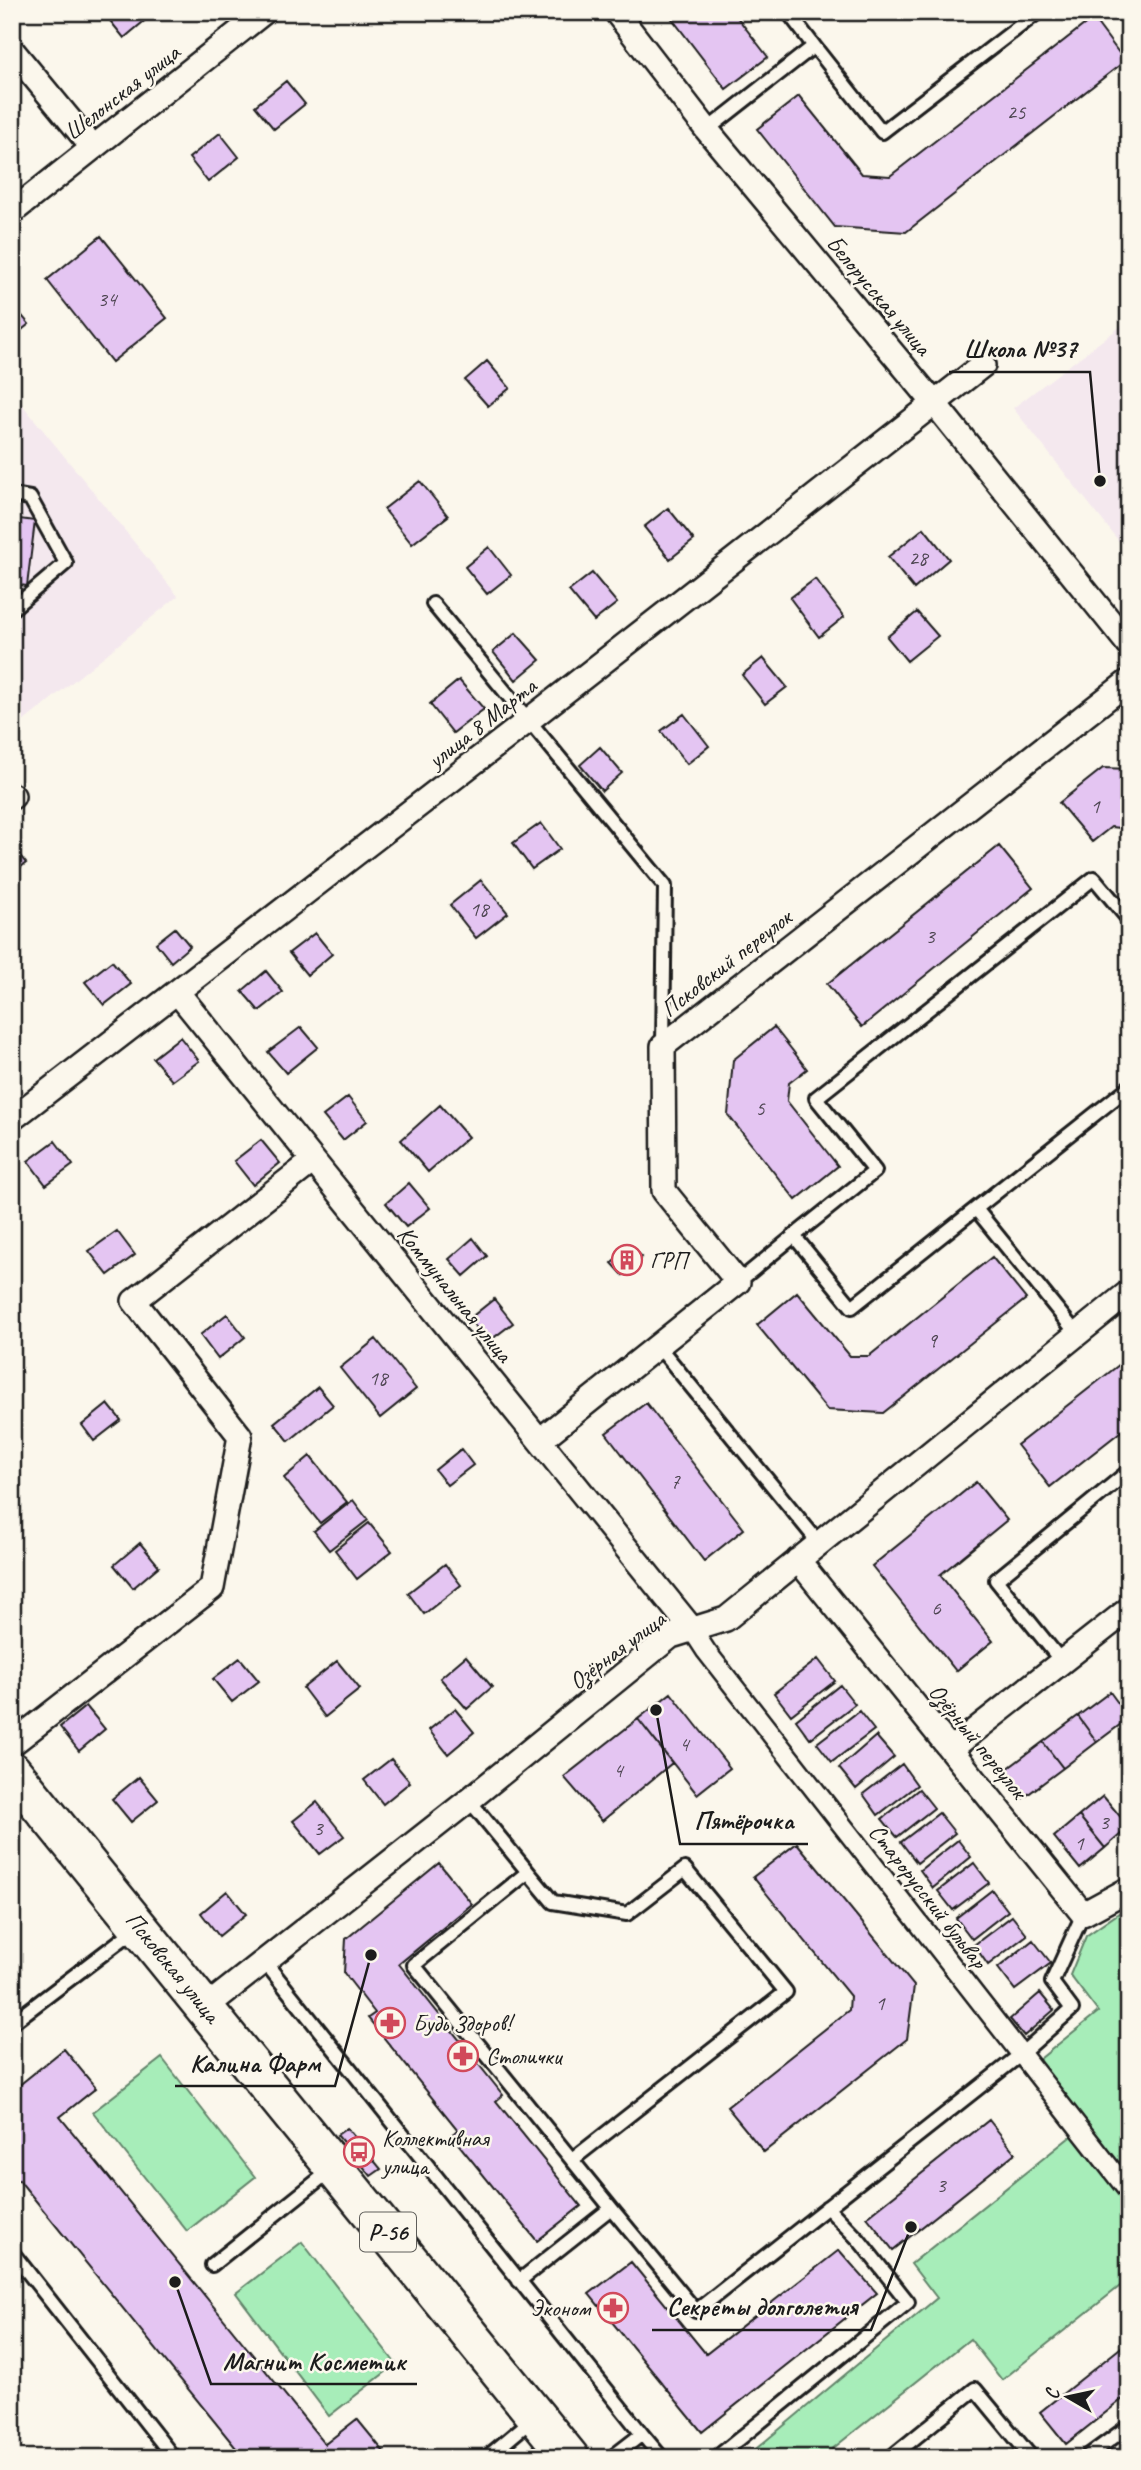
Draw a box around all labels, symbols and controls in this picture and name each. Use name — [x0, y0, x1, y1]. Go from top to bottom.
street label: Шелонская улица — [58, 37, 187, 147]
house number: 25 — [1007, 99, 1027, 125]
street label: Белорусская улица — [820, 229, 939, 362]
house number: 34 — [98, 286, 119, 312]
callout: Школа №37 — [949, 325, 1090, 372]
text: Школа №37 — [963, 332, 1079, 365]
house number: 28 — [909, 545, 930, 571]
street label: улица 8 Марта — [420, 670, 543, 776]
house number: 1 — [1090, 793, 1101, 819]
house number: 18 — [470, 896, 491, 922]
street label: Псковский переулок — [655, 901, 799, 1023]
house number: 3 — [925, 923, 936, 949]
house number: 5 — [755, 1095, 766, 1121]
street label: Коммунальная улица — [391, 1220, 520, 1369]
building icon: ГРП — [610, 1243, 644, 1277]
place label: ГРП — [650, 1245, 691, 1275]
house number: 9 — [927, 1327, 938, 1353]
house number: 18 — [369, 1365, 390, 1391]
house number: 7 — [670, 1468, 681, 1494]
house number: 6 — [931, 1595, 941, 1621]
street label: Озёрная улица — [563, 1603, 673, 1697]
street label: Озёрный переулок — [922, 1677, 1035, 1807]
house number: 4 — [679, 1731, 691, 1757]
house number: 4 — [613, 1757, 625, 1783]
callout: Пятёрочка — [680, 1797, 808, 1844]
text: Пятёрочка — [694, 1804, 795, 1837]
house number: 3 — [1099, 1809, 1110, 1835]
house number: 3 — [313, 1815, 324, 1841]
street label: Старорусский бульвар — [862, 1818, 995, 1976]
house number: 1 — [1074, 1830, 1085, 1856]
street label: Псковская улица — [119, 1905, 228, 2030]
house number: 1 — [875, 1990, 886, 2016]
pharmacy icon: Будь Здоров! — [373, 2006, 407, 2040]
place label: Будь Здоров! — [413, 2008, 516, 2038]
callout: Калина Фарм — [175, 2039, 335, 2086]
pharmacy icon: Столички — [446, 2039, 480, 2073]
place label: Столички — [486, 2041, 564, 2071]
text: Калина Фарм — [190, 2047, 322, 2080]
place label: Коллективная улица — [380, 2123, 490, 2181]
bus stop icon: Коллективная улица — [342, 2135, 376, 2169]
house number: 3 — [936, 2172, 947, 2198]
road number: Р-56 — [360, 2212, 416, 2252]
callout: Секреты долголетия — [652, 2283, 871, 2330]
text: Секреты долголетия — [667, 2290, 859, 2323]
pharmacy icon: Эконом — [596, 2291, 630, 2325]
place label: Эконом — [530, 2293, 591, 2323]
callout: Магнит Косметик — [211, 2337, 417, 2384]
text: Магнит Косметик — [223, 2345, 408, 2378]
north arrow — [1032, 2362, 1102, 2432]
text: С — [1040, 2385, 1065, 2401]

